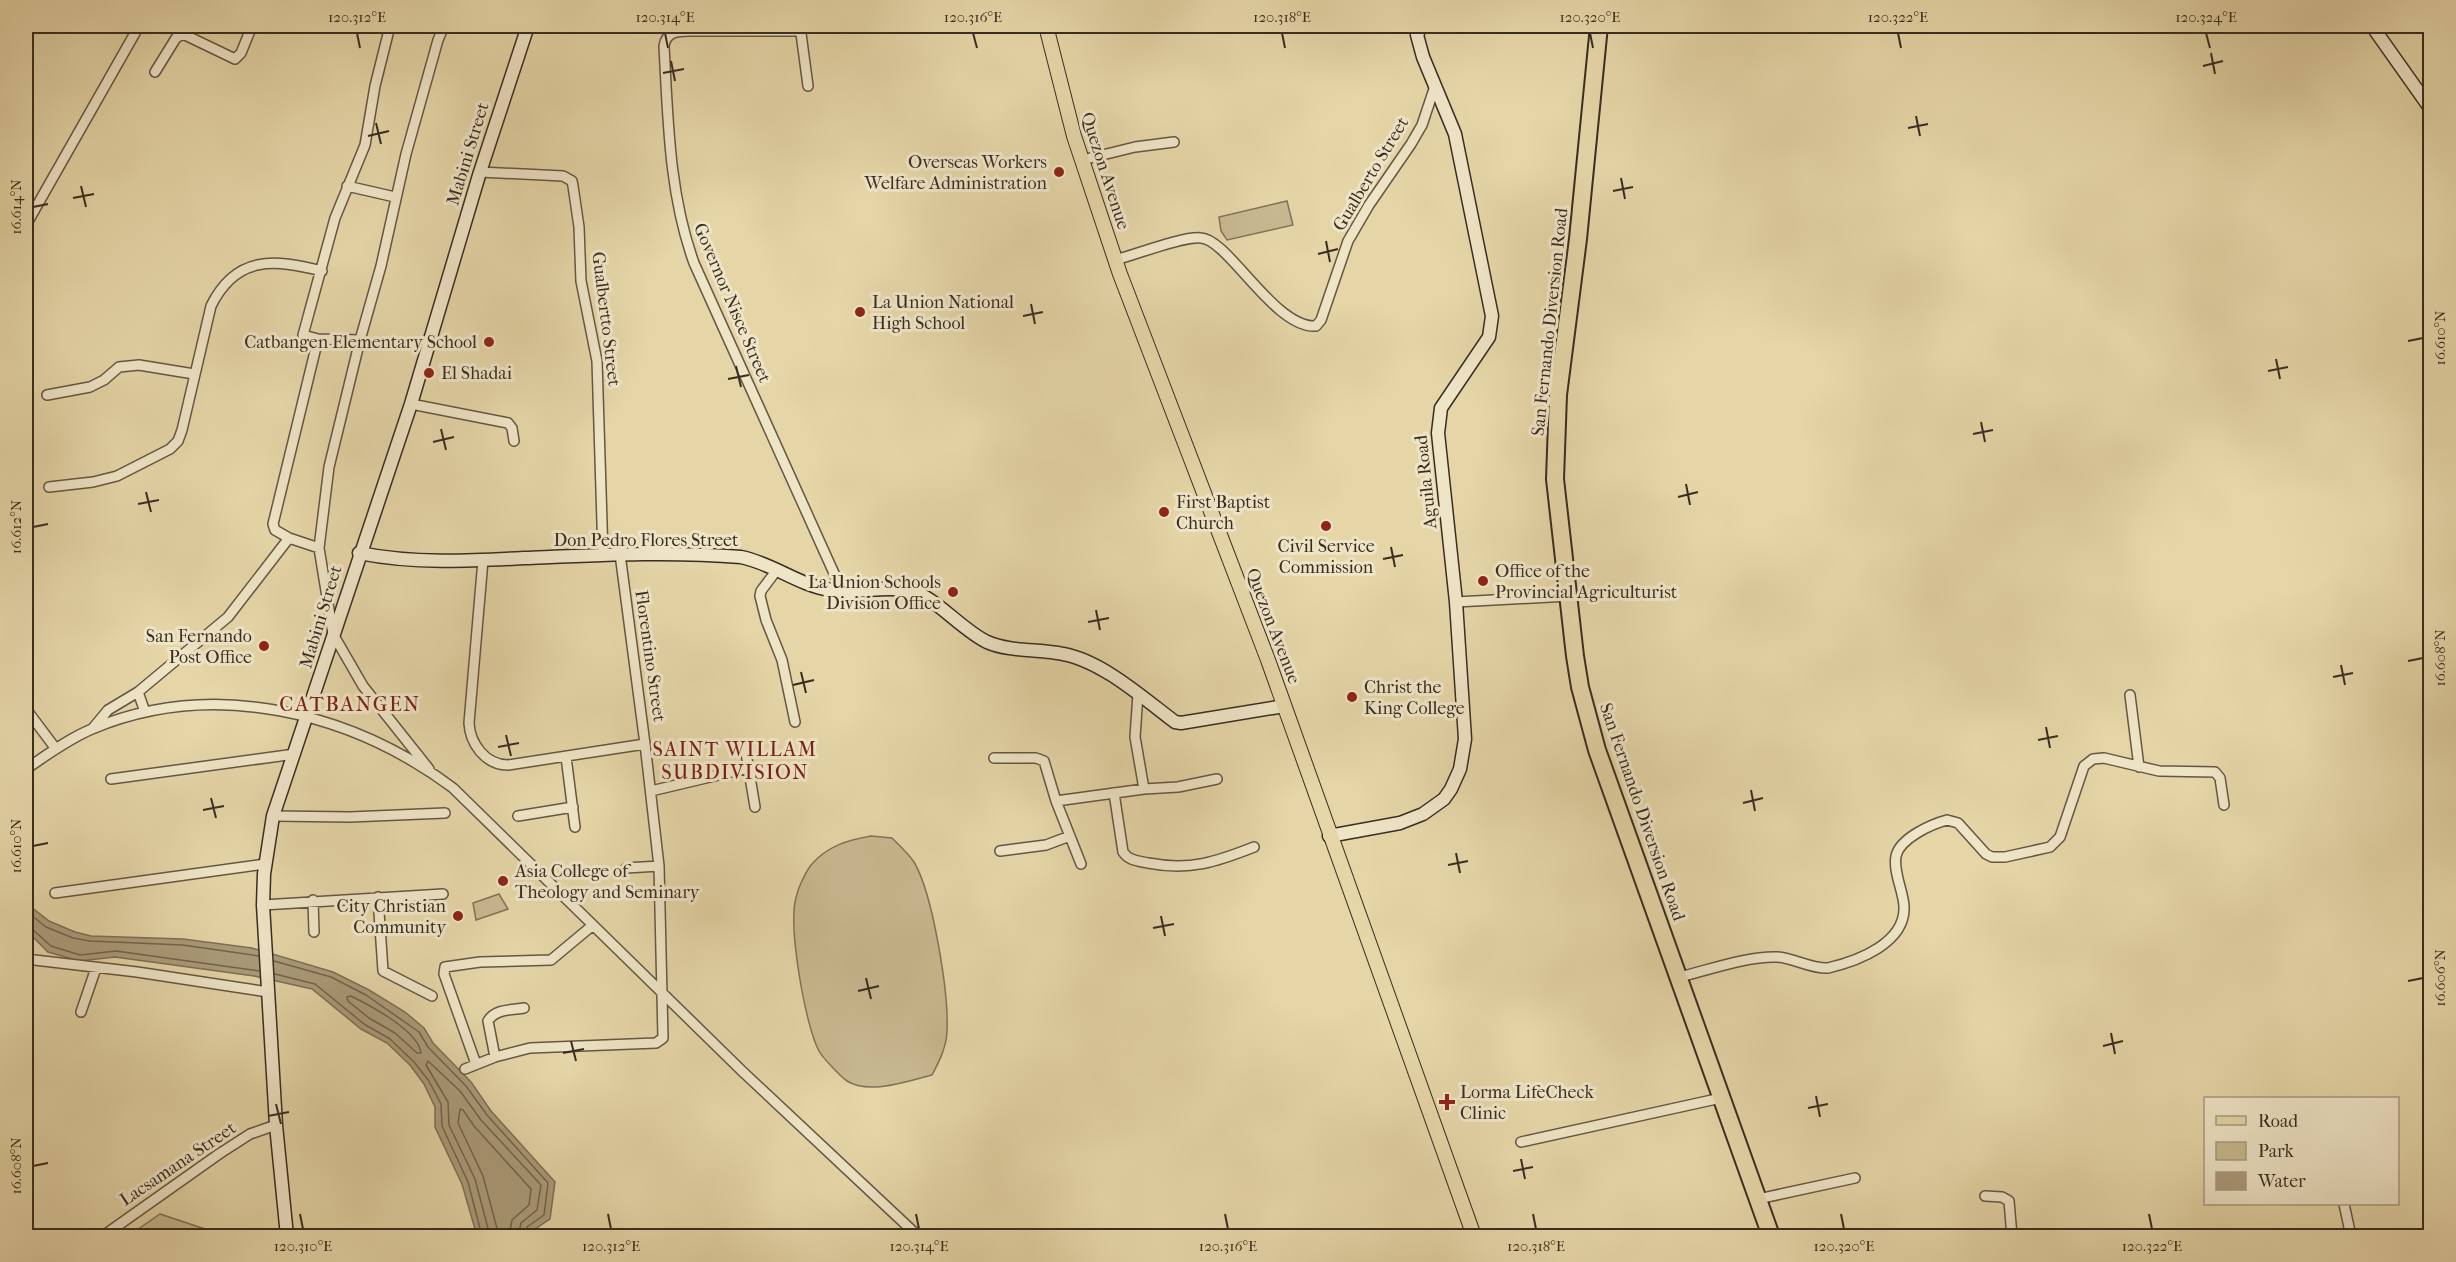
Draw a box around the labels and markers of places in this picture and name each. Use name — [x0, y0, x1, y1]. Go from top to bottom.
place label: Overseas Workers Welfare Administration — [864, 152, 1048, 194]
marker: Overseas Workers Welfare Administration — [1052, 165, 1066, 179]
place label: La Union National High School — [872, 292, 1014, 334]
marker: La Union National High School — [853, 305, 867, 319]
place label: Catbangen Elementary School — [244, 332, 477, 353]
marker: Catbangen Elementary School — [482, 335, 496, 349]
place label: El Shadai — [441, 363, 513, 384]
marker: El Shadai — [422, 366, 436, 380]
place label: First Baptist Church — [1176, 492, 1271, 534]
marker: First Baptist Church — [1157, 505, 1171, 519]
marker: Civil Service Commission — [1319, 519, 1333, 533]
place label: Civil Service Commission — [1277, 536, 1375, 578]
place label: Office of the Provincial Agriculturist — [1495, 561, 1678, 603]
place label: La Union Schools Division Office — [808, 572, 941, 614]
marker: Office of the Provincial Agriculturist — [1476, 574, 1490, 588]
marker: La Union Schools Division Office — [946, 585, 960, 599]
place label: San Fernando Post Office — [146, 626, 252, 668]
marker: San Fernando Post Office — [257, 639, 271, 653]
place label: Christ the King College — [1364, 677, 1465, 719]
marker: Christ the King College — [1345, 690, 1359, 704]
place label: Asia College of Theology and Seminary — [514, 861, 701, 903]
marker: Asia College of Theology and Seminary — [496, 874, 510, 888]
place label: City Christian Community — [337, 896, 447, 938]
marker: City Christian Community — [451, 909, 465, 923]
place label: Lorma LifeCheck Clinic — [1460, 1082, 1594, 1124]
marker: Lorma LifeCheck Clinic — [1438, 1093, 1456, 1111]

